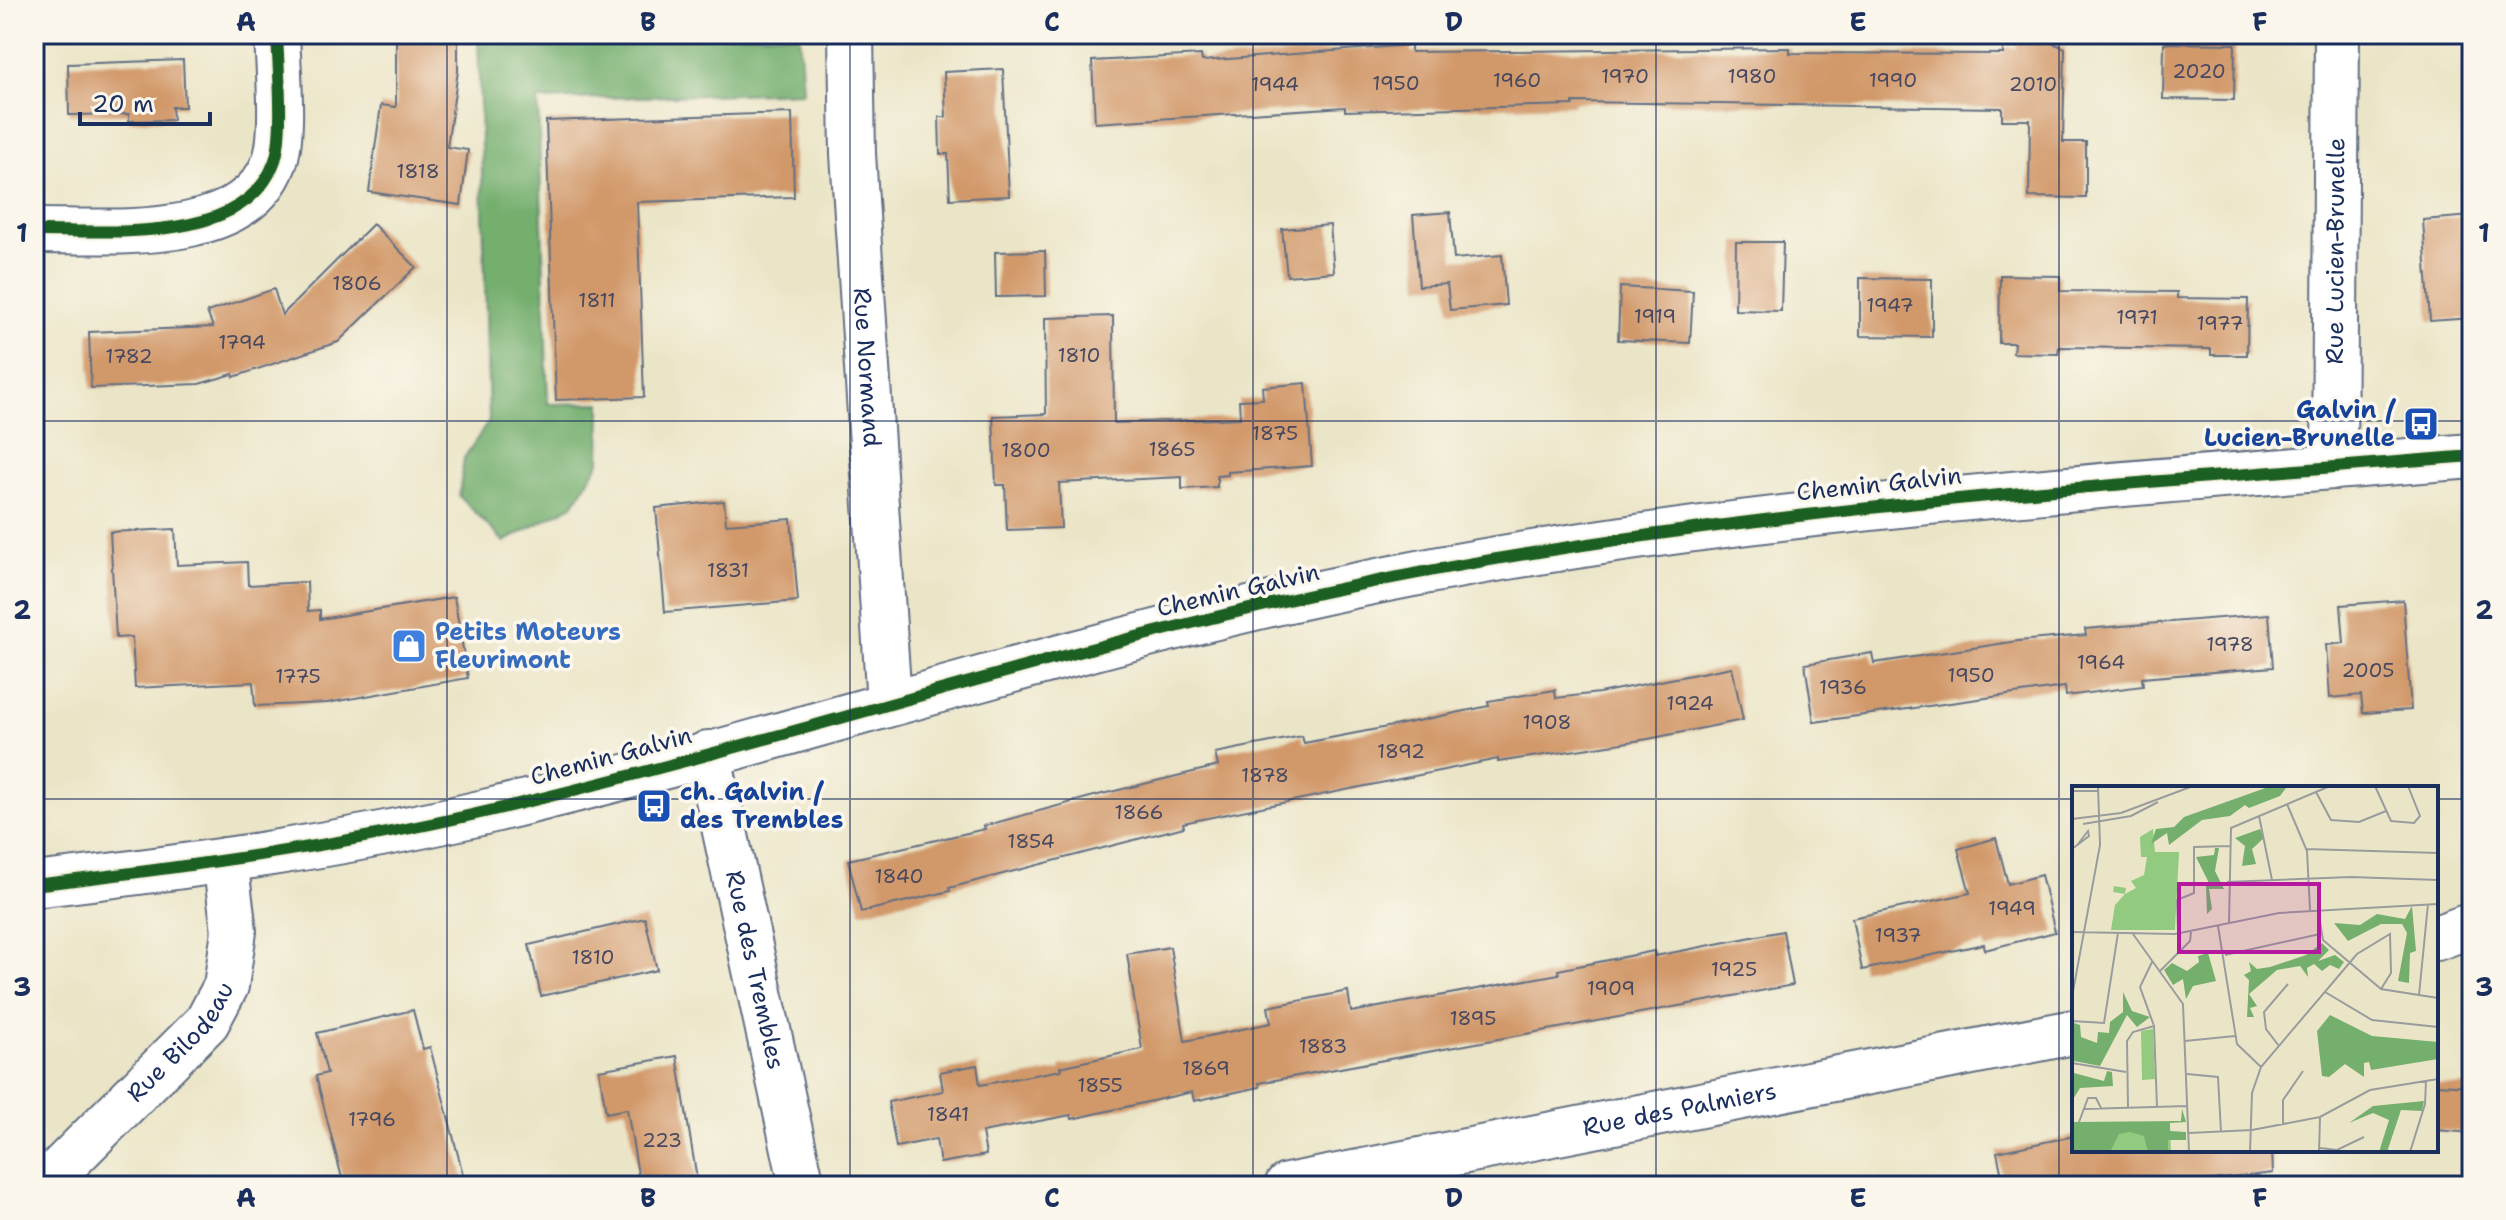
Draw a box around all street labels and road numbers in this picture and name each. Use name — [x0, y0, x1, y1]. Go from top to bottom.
street label: Rue Lucien-Brunelle — [2319, 137, 2352, 365]
street label: Rue Normand — [846, 287, 888, 448]
street label: Chemin Galvin — [1795, 459, 1963, 509]
street label: Chemin Galvin — [1154, 556, 1322, 624]
street label: Chemin Galvin — [527, 719, 695, 793]
street label: Rue des Trembles — [718, 867, 792, 1072]
street label: Rue Bilodeau — [120, 976, 241, 1109]
street label: Rue des Palmiers — [1580, 1075, 1779, 1144]

